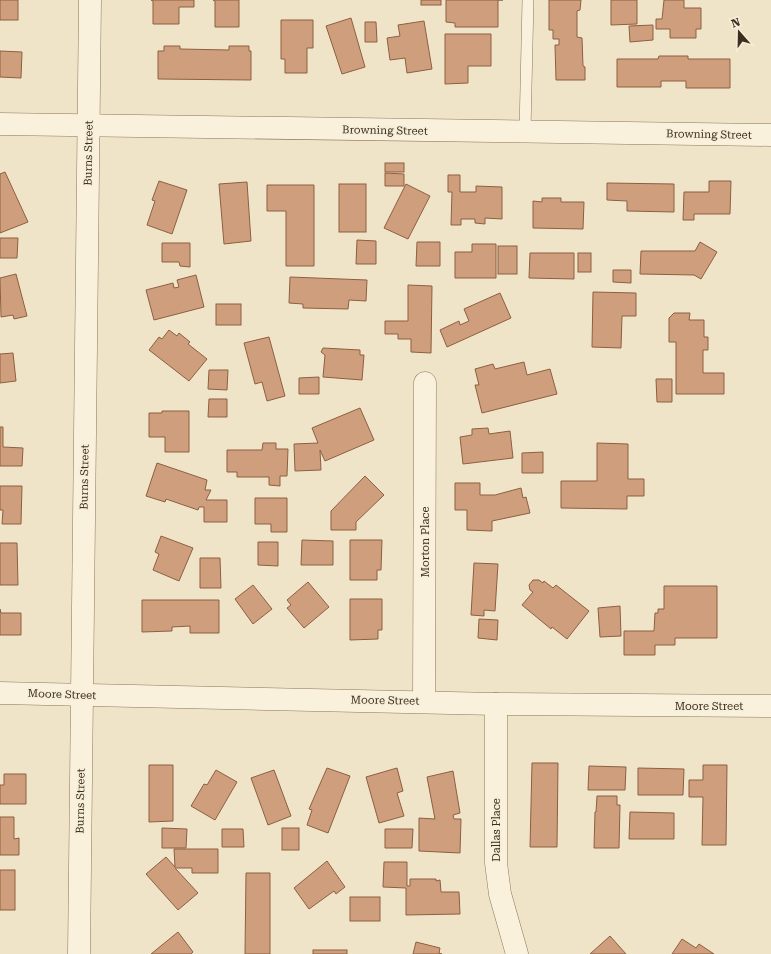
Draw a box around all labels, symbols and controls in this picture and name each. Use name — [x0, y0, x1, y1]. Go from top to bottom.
north arrow — [719, 12, 759, 52]
text: N — [730, 15, 742, 31]
street label: Burns Street — [81, 120, 96, 186]
street label: Browning Street — [342, 123, 428, 138]
street label: Browning Street — [666, 127, 752, 142]
street label: Burns Street — [77, 444, 92, 510]
street label: Morton Place — [419, 507, 432, 577]
street label: Moore Street — [27, 687, 97, 702]
street label: Moore Street — [351, 693, 419, 708]
street label: Moore Street — [675, 700, 743, 713]
street label: Burns Street — [73, 768, 88, 834]
street label: Dallas Place — [490, 798, 503, 862]

